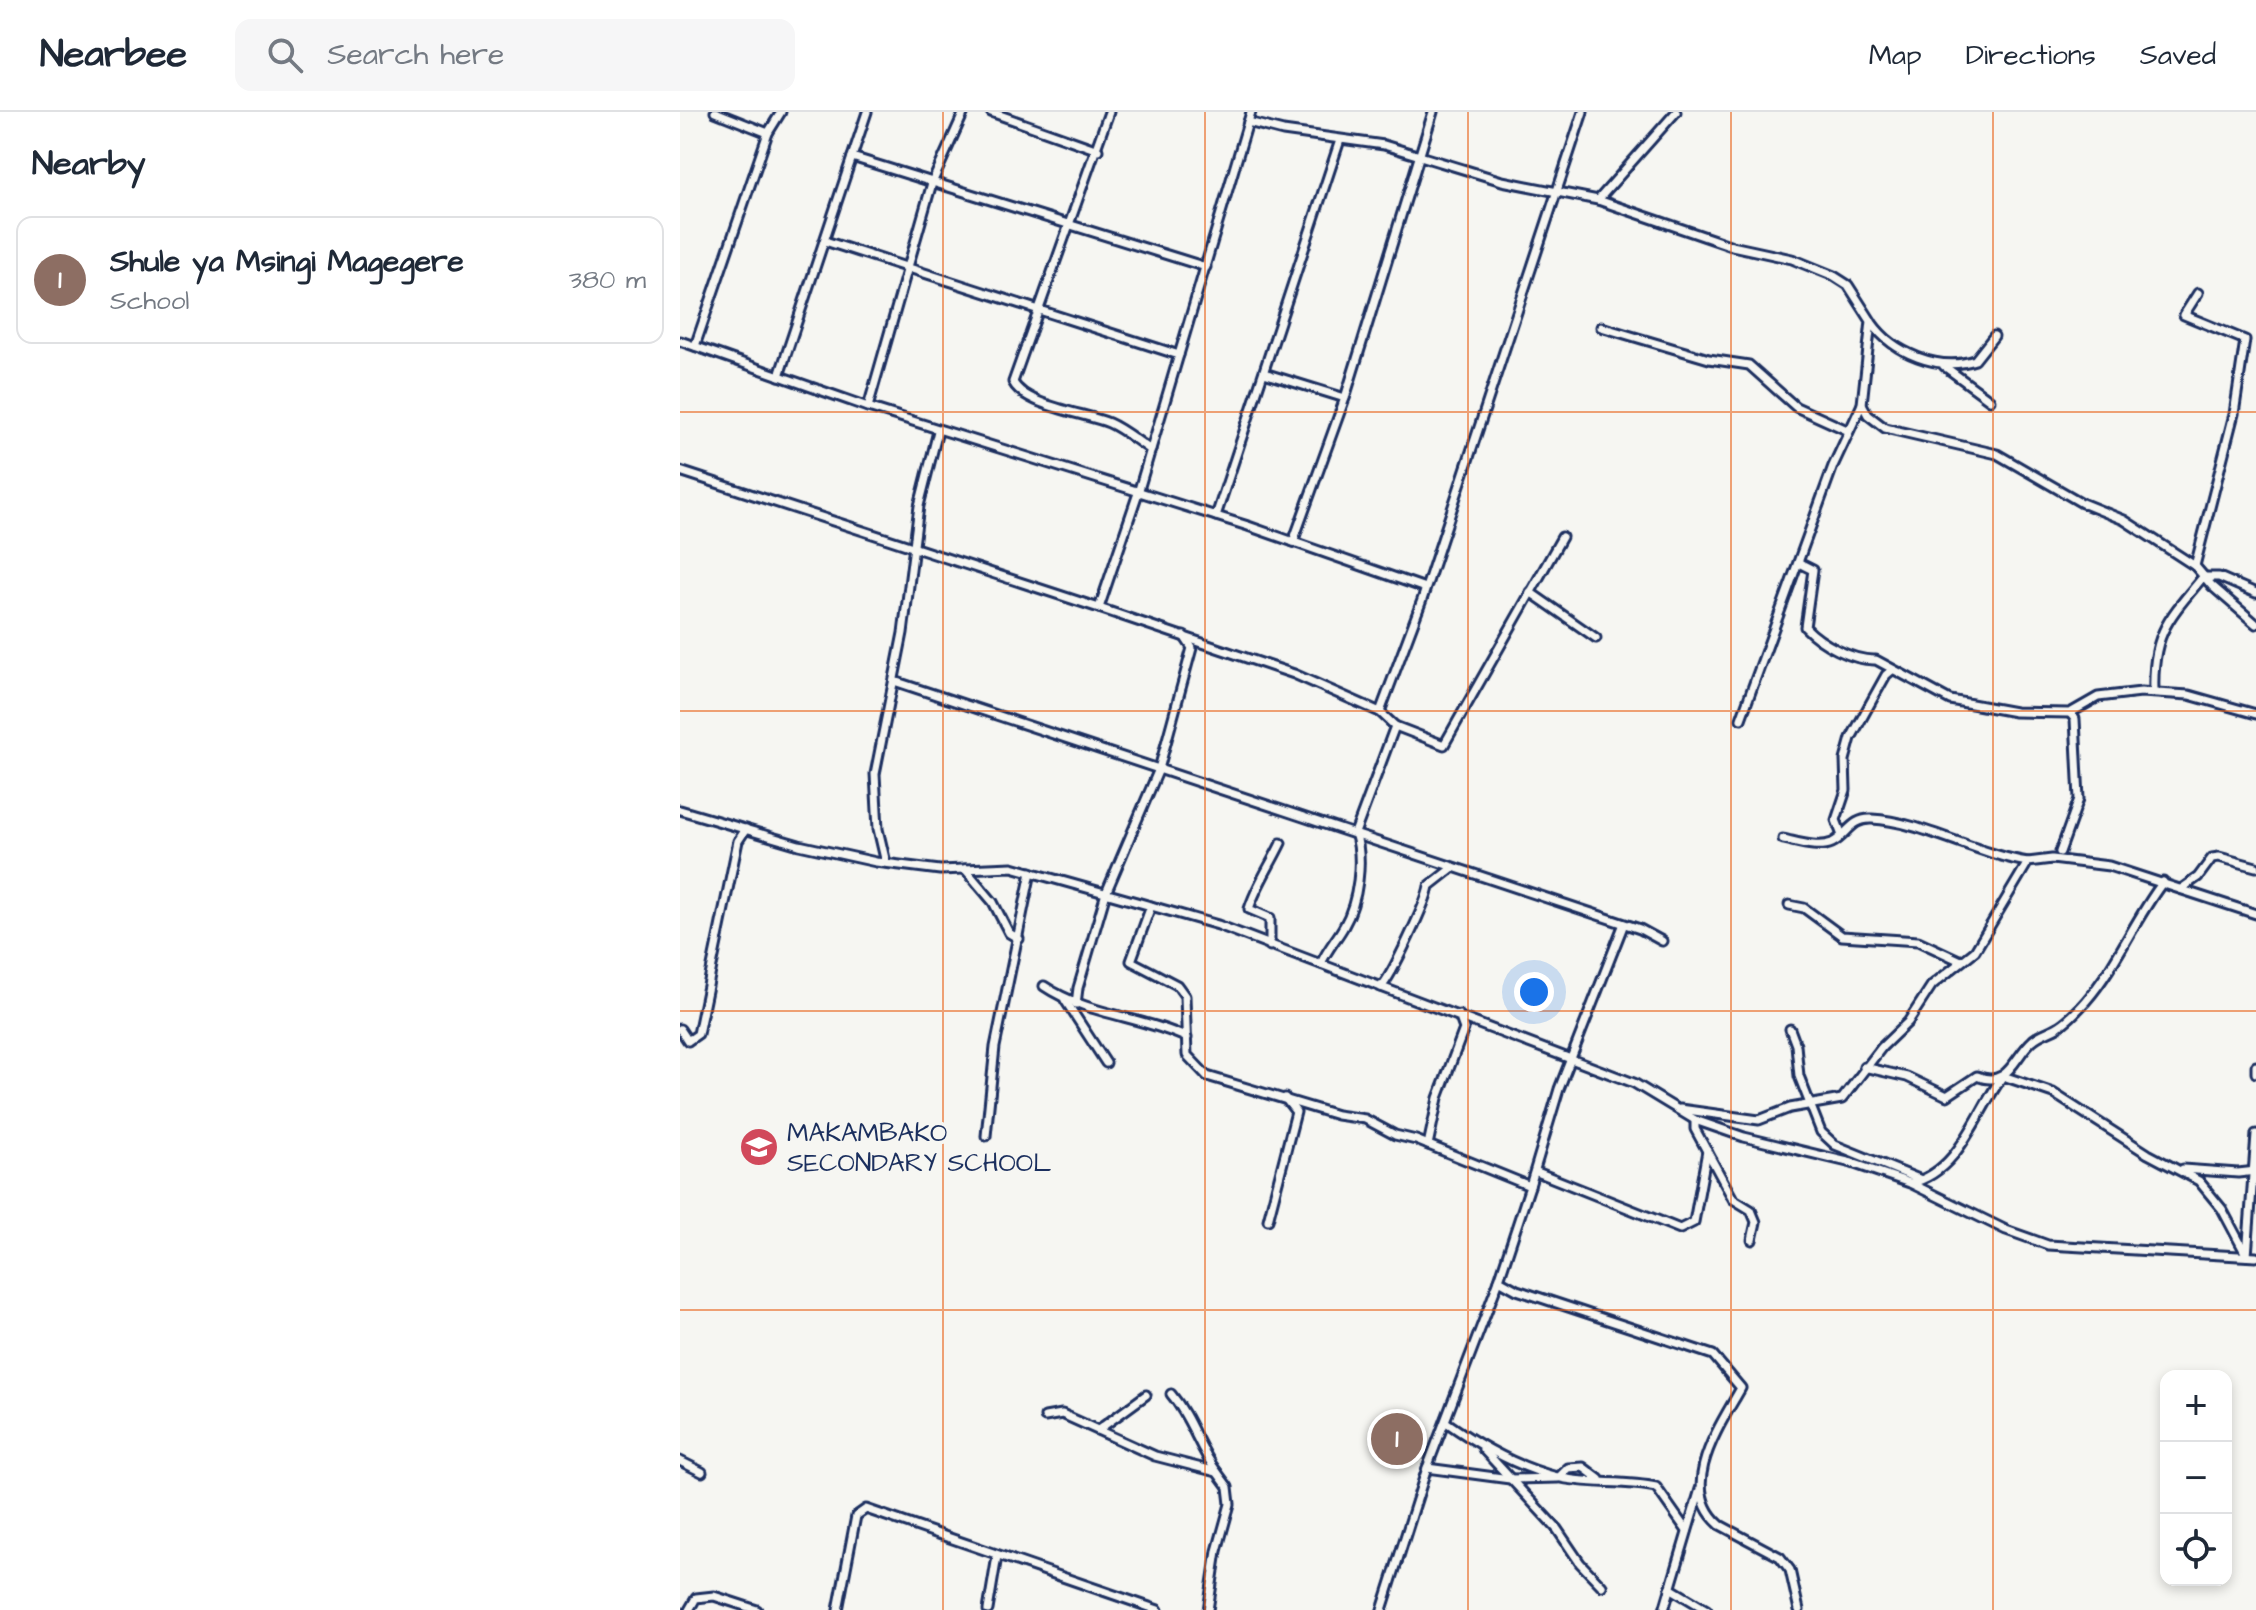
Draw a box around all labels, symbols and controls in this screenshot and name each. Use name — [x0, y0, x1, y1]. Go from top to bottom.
search box — [235, 19, 795, 91]
text: Nearbee — [40, 29, 187, 81]
icon: search — [263, 33, 307, 77]
text: Search here — [327, 34, 504, 76]
text: Map — [1869, 36, 1922, 75]
text: Directions — [1966, 36, 2096, 75]
text: Saved — [2140, 36, 2216, 75]
text: Nearby — [32, 140, 146, 188]
text: Shule ya Msingi Magegere — [110, 241, 464, 283]
text: 1 — [58, 262, 62, 298]
text: 380 m — [569, 262, 646, 298]
text: School — [110, 283, 189, 319]
your location — [1514, 972, 1554, 1012]
place label: MAKAMBAKO SECONDARY SCHOOL — [787, 1115, 1051, 1181]
school or university icon: MAKAMBAKO SECONDARY SCHOOL — [738, 1126, 780, 1168]
map controls — [2160, 1370, 2232, 1586]
button: + — [2160, 1370, 2232, 1442]
pin: 1 — [1371, 1409, 1423, 1469]
button: − — [2160, 1442, 2232, 1514]
button: locate — [2160, 1514, 2232, 1586]

